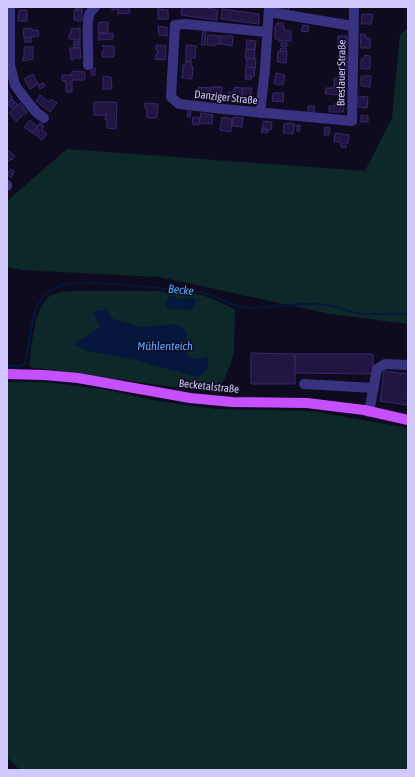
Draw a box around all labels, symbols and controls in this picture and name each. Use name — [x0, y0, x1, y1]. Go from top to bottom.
street label: Breslauer Straße — [334, 40, 348, 106]
street label: Danziger Straße — [194, 88, 258, 106]
water label: Becke — [168, 282, 195, 298]
water label: Mühlenteich — [137, 339, 193, 353]
street label: Becketalstraße — [178, 377, 240, 395]

